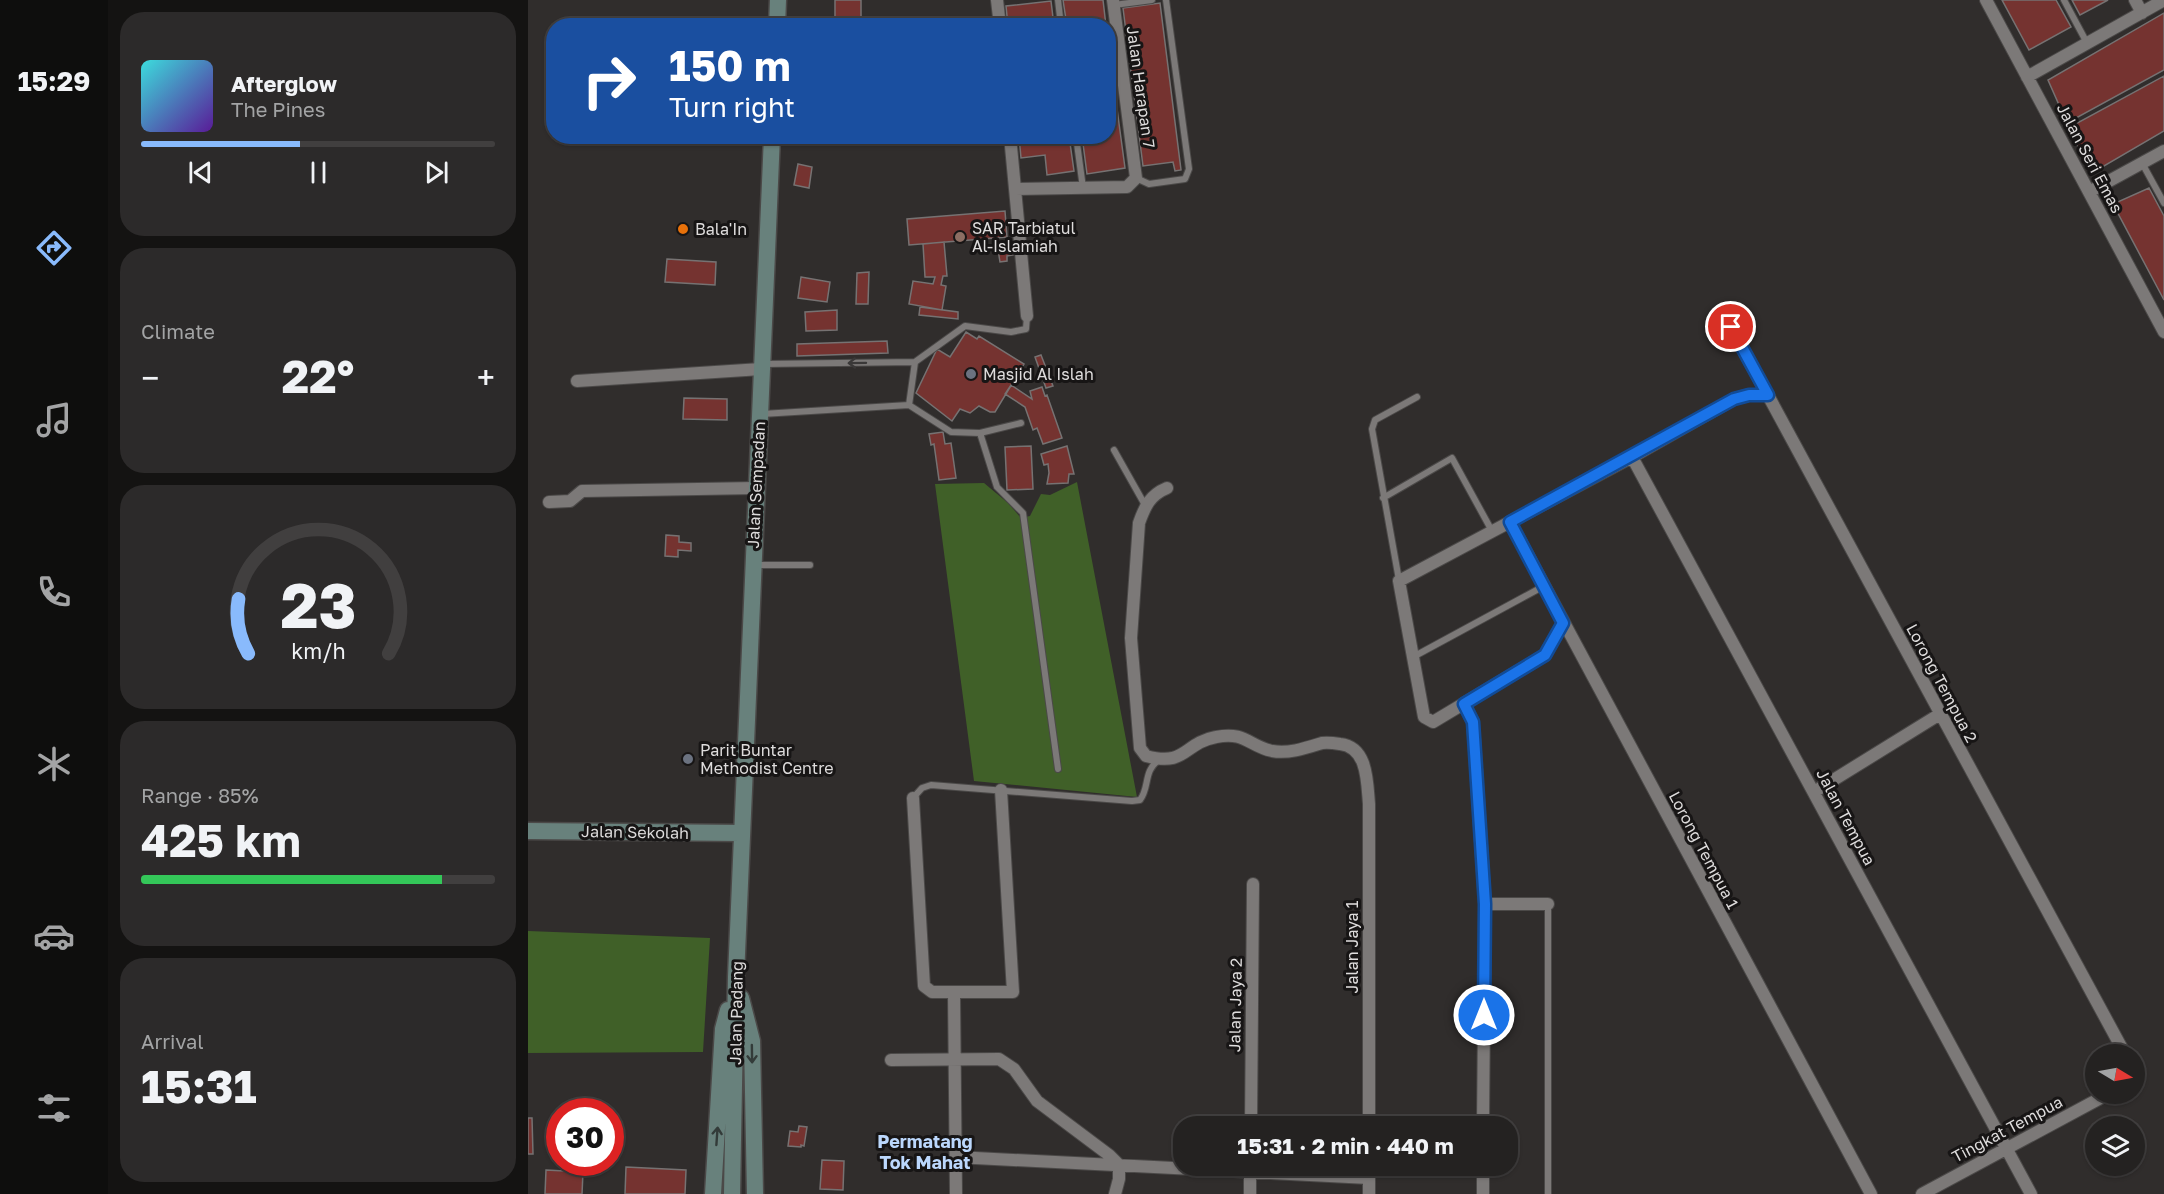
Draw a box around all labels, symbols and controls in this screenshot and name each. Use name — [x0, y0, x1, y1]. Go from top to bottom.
street label: Jalan Harapan 7 — [1123, 24, 1159, 150]
text: 150 m — [669, 40, 791, 90]
icon: right — [570, 42, 648, 120]
text: 15:29 — [18, 65, 90, 97]
text: Afterglow — [231, 70, 337, 97]
text: Turn right — [669, 91, 795, 123]
text: The Pines — [231, 97, 325, 121]
street label: Jalan Seri Emas — [2053, 100, 2127, 216]
icon: previous — [184, 156, 217, 189]
icon: pause — [302, 156, 335, 189]
icon: next — [420, 156, 453, 189]
place label: SAR Tarbiatul Al-Islamiah — [972, 218, 1076, 256]
place label: Bala'In — [695, 219, 747, 239]
marker: Bala'In — [676, 222, 690, 236]
icon: directions — [33, 227, 75, 269]
marker: SAR Tarbiatul Al-Islamiah — [953, 230, 967, 244]
pin — [1705, 301, 1756, 352]
icon: arrive — [1714, 310, 1747, 343]
text: Climate — [141, 319, 215, 343]
text: 22° — [282, 349, 354, 403]
one-way arrow — [847, 357, 867, 369]
text: − — [141, 358, 159, 397]
text: + — [477, 358, 495, 397]
place label: Masjid Al Islah — [983, 364, 1094, 384]
marker: Masjid Al Islah — [964, 367, 978, 381]
icon: music — [33, 399, 75, 441]
street label: Jalan Sempadan — [743, 421, 769, 549]
text: 23 — [280, 567, 356, 642]
icon: phone — [33, 571, 75, 613]
street label: Lorong Tempua 2 — [1902, 620, 1982, 746]
text: km/h — [291, 638, 345, 664]
place label: Parit Buntar Methodist Centre — [700, 740, 834, 778]
icon: climate — [33, 743, 75, 785]
marker: Parit Buntar Methodist Centre — [681, 752, 695, 766]
street label: Jalan Tempua — [1812, 765, 1880, 869]
text: Range · 85% — [141, 783, 259, 807]
street label: Lorong Tempua 1 — [1665, 788, 1743, 912]
text: 425 km — [141, 813, 301, 867]
street label: Jalan Sekolah — [581, 821, 689, 843]
street label: Jalan Jaya 1 — [1342, 900, 1362, 993]
icon: car — [33, 915, 75, 957]
street label: Jalan Jaya 2 — [1224, 958, 1246, 1052]
street label: Jalan Padang — [725, 961, 747, 1065]
position arrow — [1452, 983, 1516, 1047]
text: Arrival — [141, 1029, 204, 1053]
one-way arrow — [746, 1044, 758, 1064]
north arrow — [2085, 1044, 2145, 1104]
map controls — [2085, 1044, 2145, 1176]
text: 15:31 — [141, 1059, 257, 1113]
icon: filters — [33, 1087, 75, 1129]
street label: Tingkat Tempua — [1948, 1091, 2066, 1167]
speed limit sign: 30 — [546, 1098, 624, 1176]
button: layers — [2085, 1116, 2145, 1176]
one-way arrow — [711, 1126, 722, 1146]
district label: Permatang Tok Mahat — [877, 1130, 973, 1173]
text: 15:31 · 2 min · 440 m — [1237, 1132, 1454, 1159]

